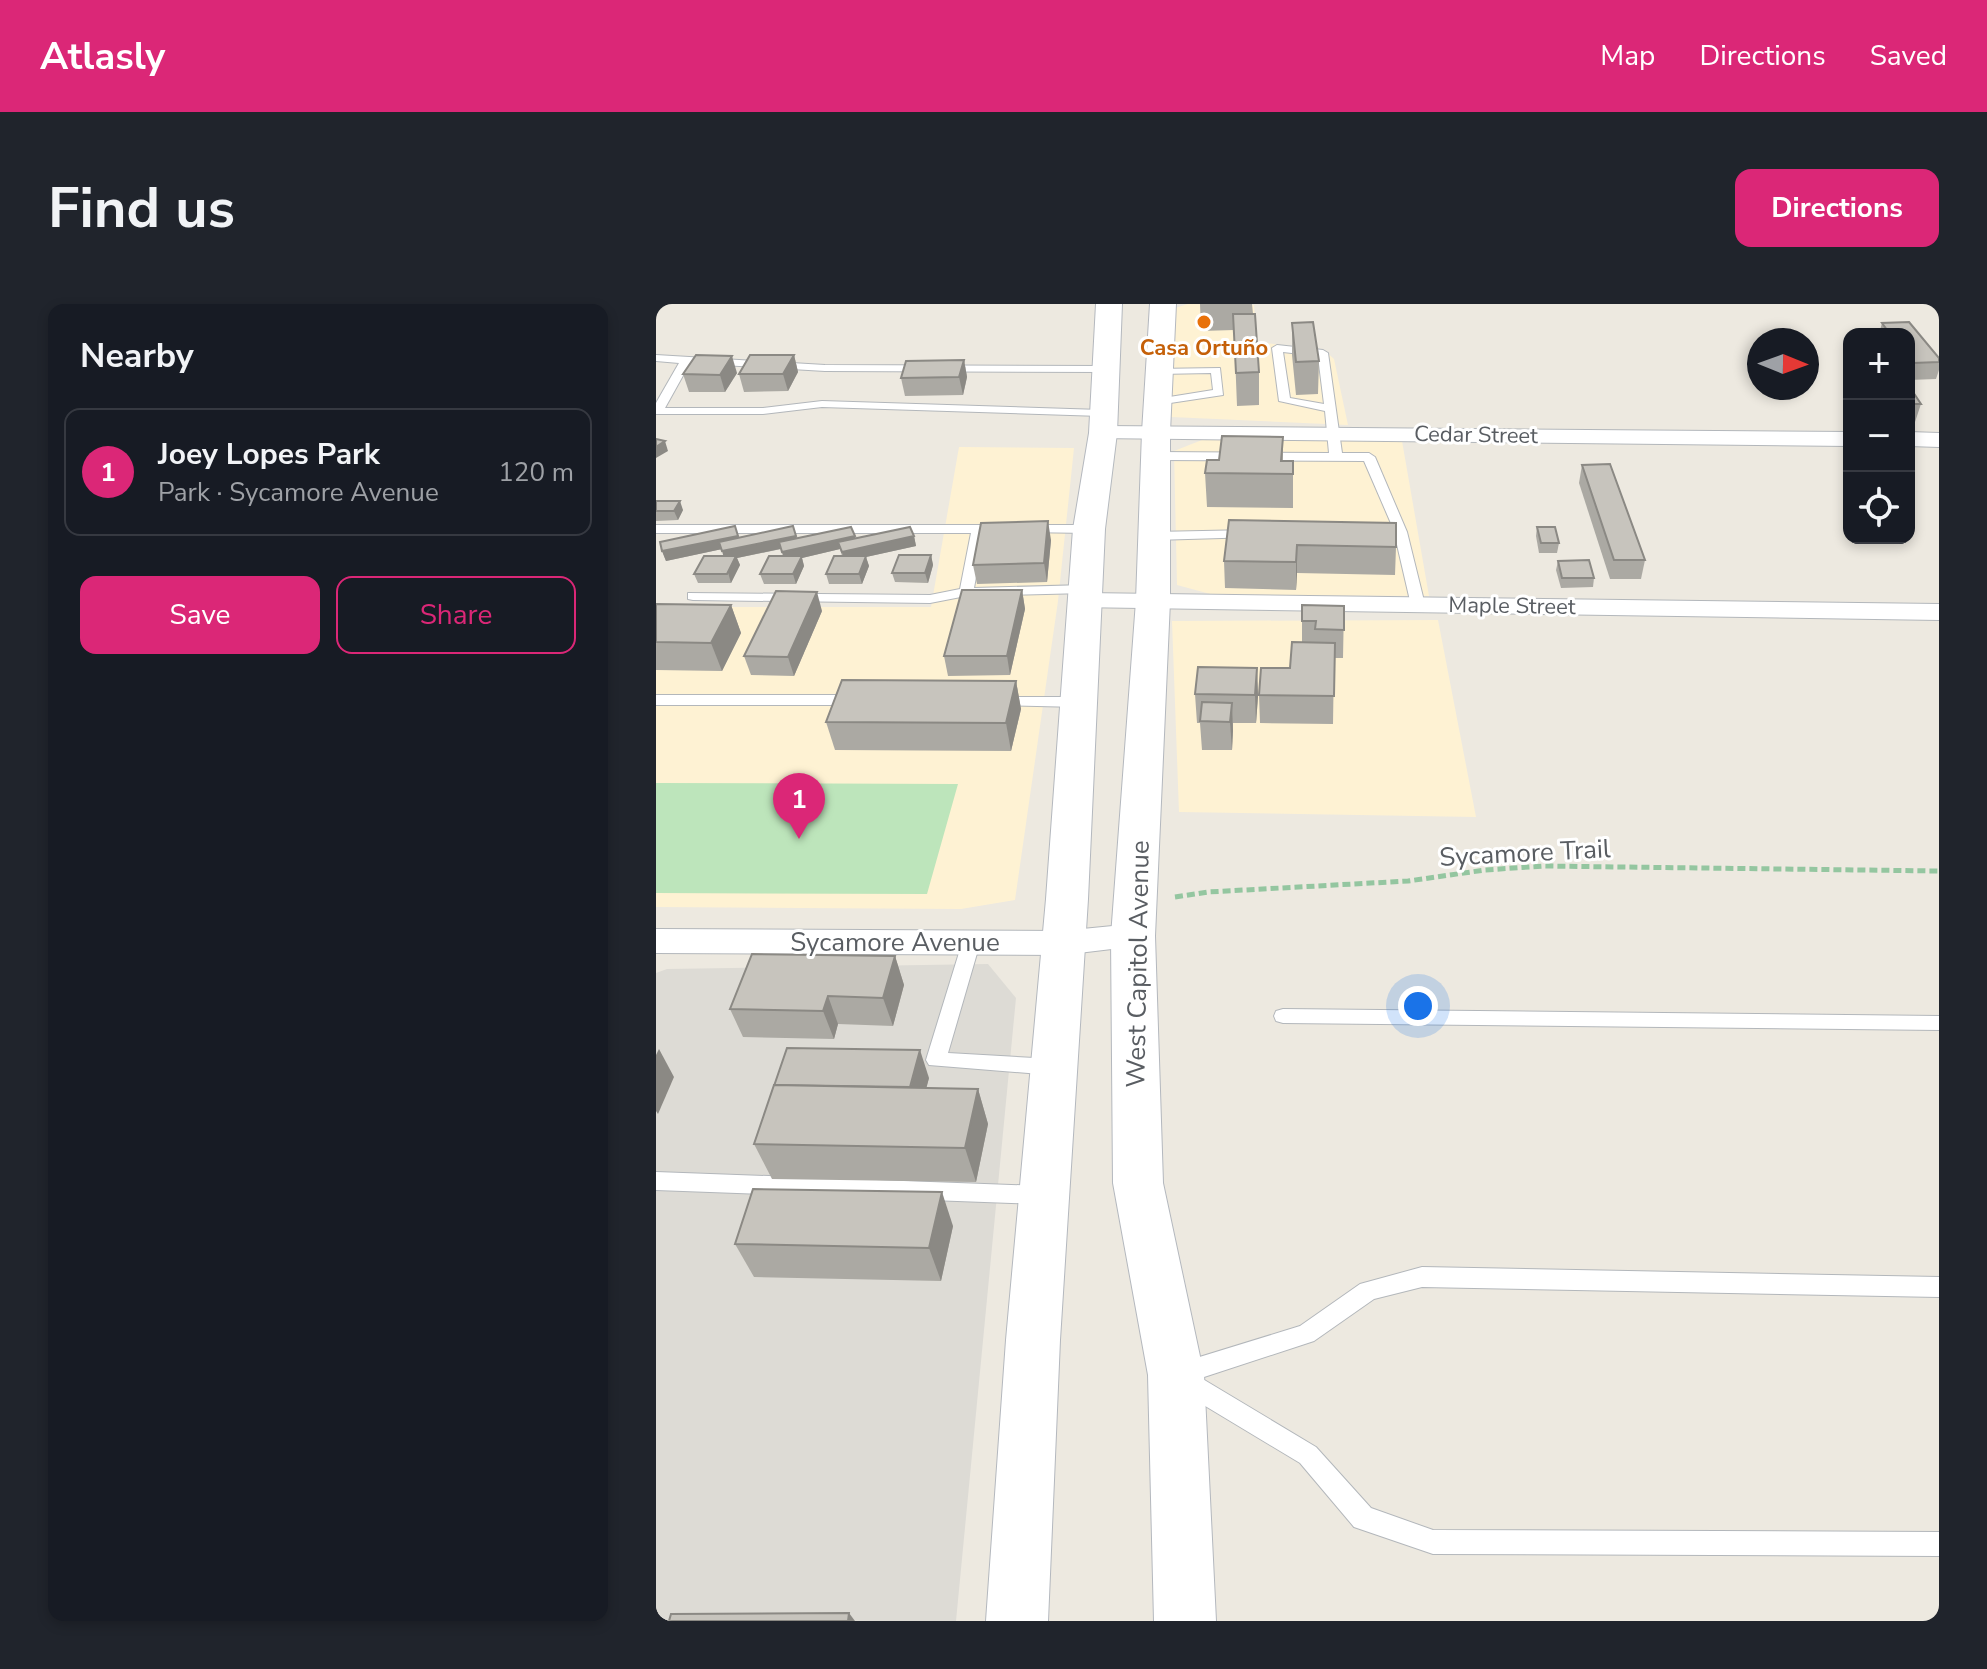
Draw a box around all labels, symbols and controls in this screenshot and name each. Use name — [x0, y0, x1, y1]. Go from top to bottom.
text: Atlasly — [40, 31, 165, 82]
text: Map — [1600, 37, 1655, 75]
text: Directions — [1699, 37, 1826, 75]
text: Saved — [1870, 37, 1947, 75]
button: Directions — [1735, 169, 1939, 247]
text: Find us — [48, 170, 235, 247]
marker: Casa Ortuño — [1195, 313, 1213, 331]
north arrow — [1747, 328, 1819, 400]
map controls — [1843, 328, 1915, 544]
button: + — [1843, 328, 1915, 400]
text: Nearby — [80, 333, 194, 379]
place label: Casa Ortuño — [1140, 333, 1268, 363]
button: − — [1843, 400, 1915, 472]
street label: Cedar Street — [1414, 419, 1538, 451]
text: Joey Lopes Park — [158, 434, 380, 475]
text: 1 — [100, 455, 116, 490]
text: 120 m — [498, 455, 574, 490]
button: locate — [1843, 472, 1915, 544]
text: Park · Sycamore Avenue — [158, 475, 439, 510]
button: Save — [80, 576, 320, 654]
button: Share — [336, 576, 576, 654]
street label: Maple Street — [1448, 590, 1576, 622]
pin: 1 — [773, 773, 825, 839]
street label: Sycamore Trail — [1438, 831, 1612, 875]
street label: West Capitol Avenue — [1118, 840, 1158, 1088]
street label: Sycamore Avenue — [790, 925, 1000, 960]
your location — [1398, 986, 1438, 1026]

